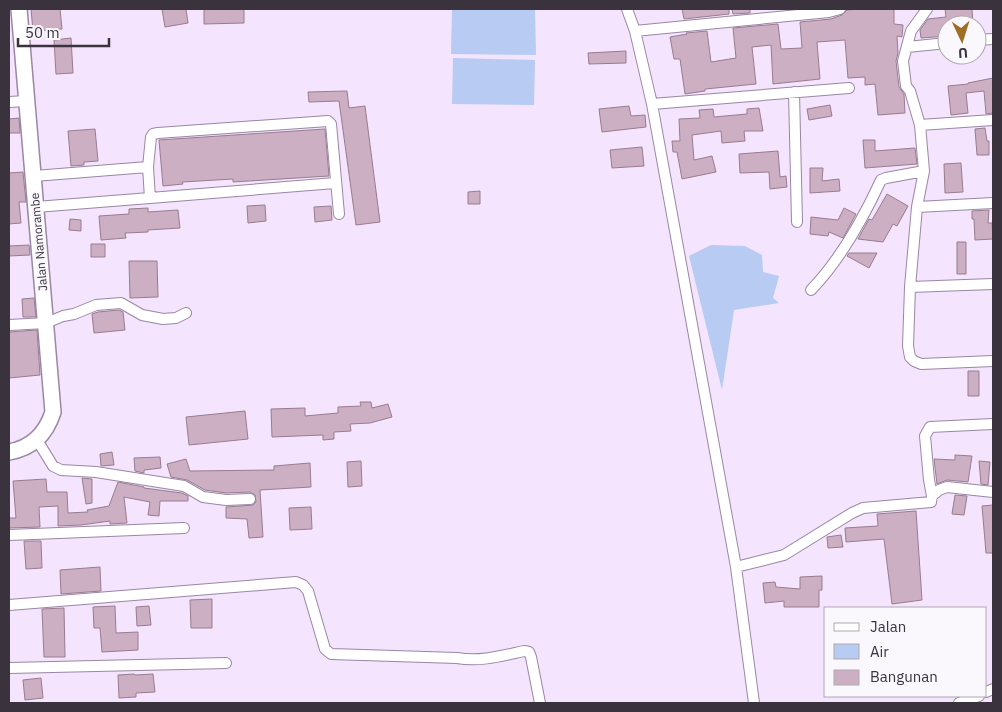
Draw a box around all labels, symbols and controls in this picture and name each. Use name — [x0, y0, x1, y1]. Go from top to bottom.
scale bar — [18, 15, 109, 47]
north arrow — [937, 15, 987, 65]
text: 50 m — [25, 23, 60, 42]
text: U — [957, 44, 968, 62]
street label: Jalan Namorambe — [27, 192, 50, 292]
legend — [824, 607, 987, 697]
text: Jalan — [870, 617, 906, 636]
text: Air — [870, 642, 889, 661]
text: Bangunan — [870, 667, 938, 686]

